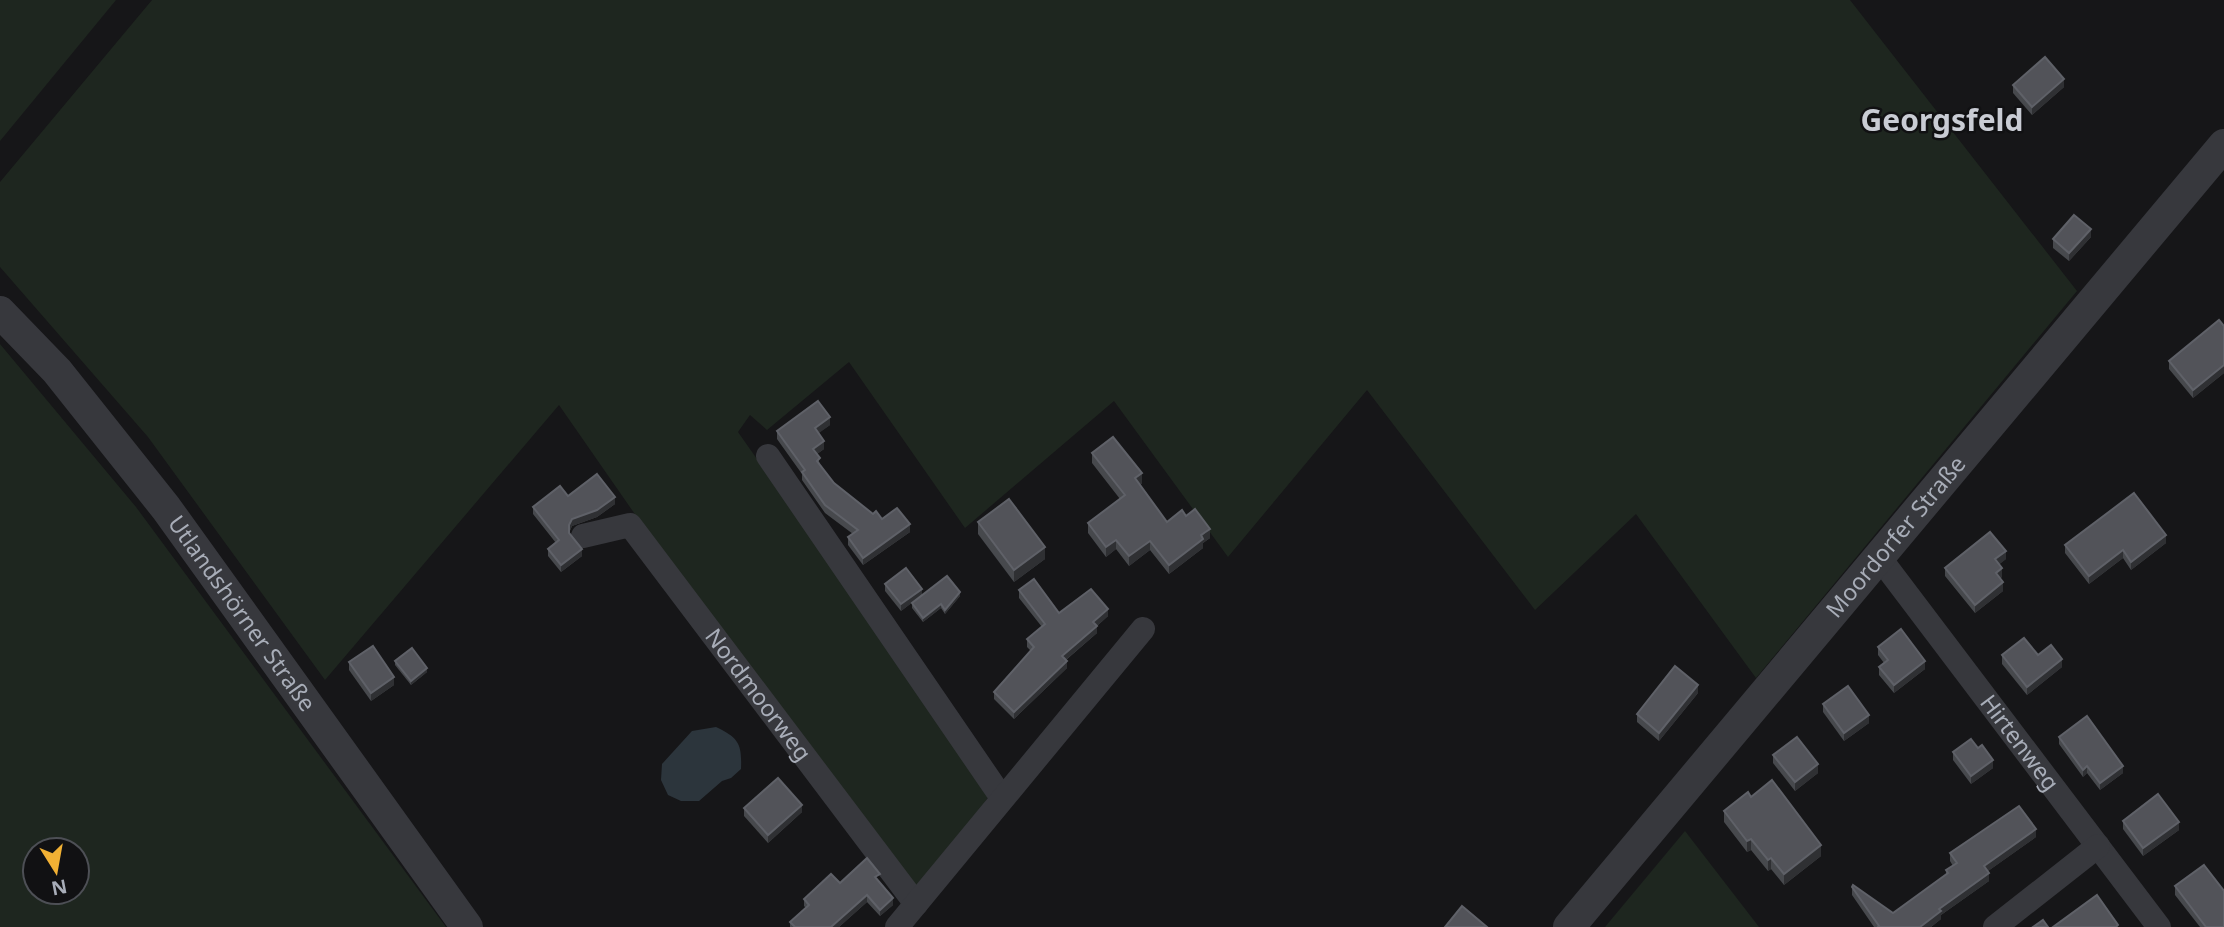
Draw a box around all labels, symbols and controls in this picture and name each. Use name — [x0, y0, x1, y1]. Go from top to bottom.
district label: Georgsfeld — [1861, 99, 2023, 140]
street label: Moordorfer Straße — [1818, 448, 1972, 624]
street label: Utlandshörner Straße — [161, 509, 324, 717]
street label: Nordmoorweg — [698, 621, 820, 767]
street label: Hirtenweg — [1973, 687, 2067, 797]
north arrow — [21, 836, 91, 906]
text: N — [49, 873, 69, 902]

